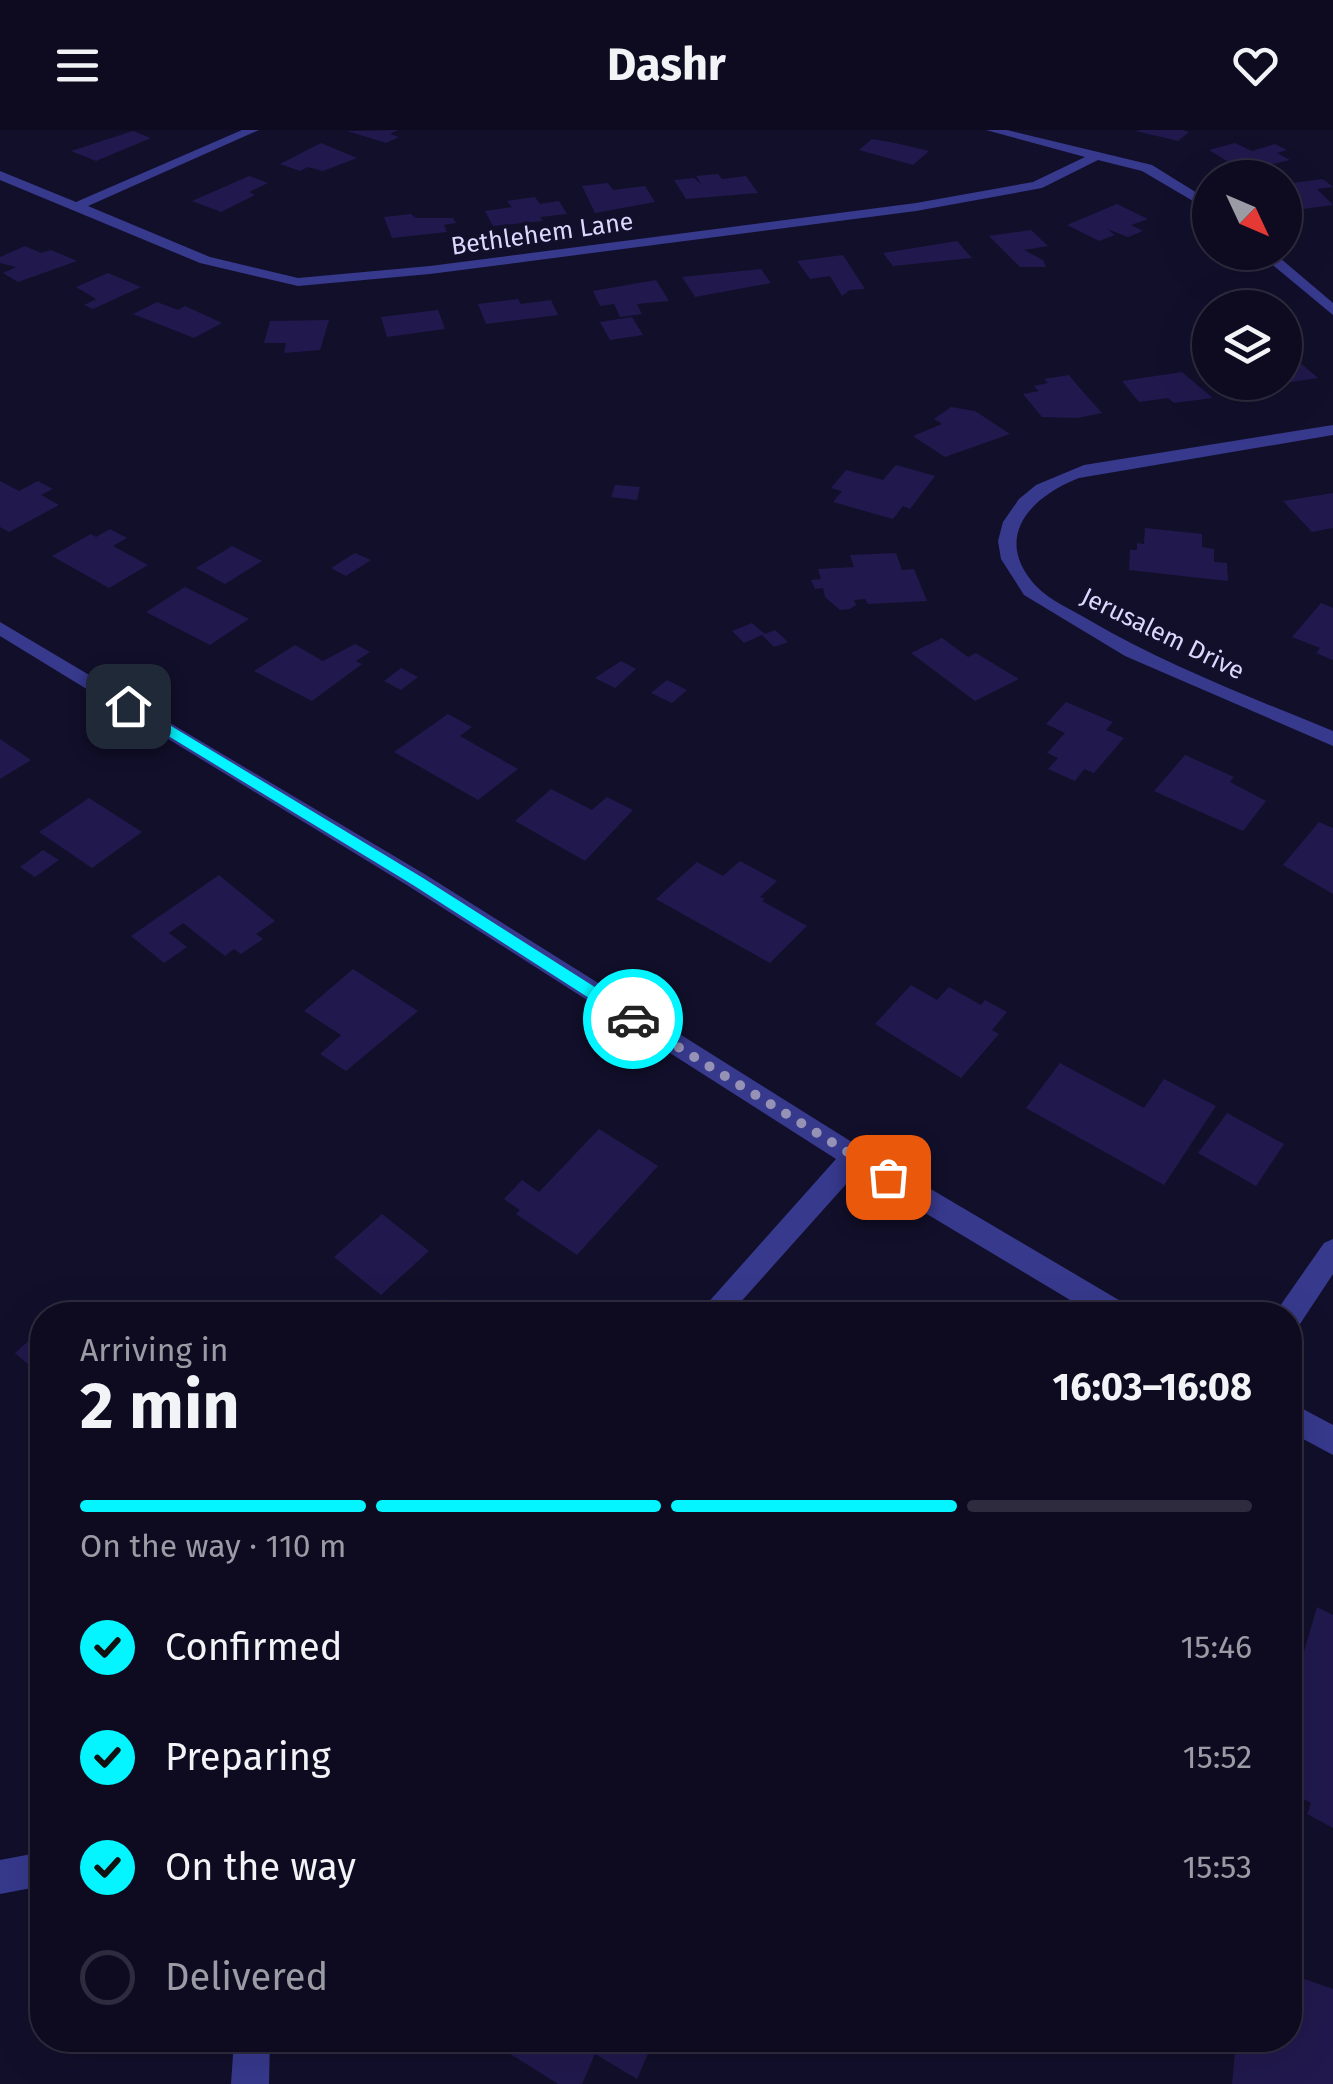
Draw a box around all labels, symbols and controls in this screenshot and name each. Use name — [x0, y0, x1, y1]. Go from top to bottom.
icon: menu — [50, 38, 105, 93]
text: Dashr — [607, 38, 726, 92]
icon: heart — [1228, 38, 1283, 93]
north arrow — [1192, 160, 1302, 270]
map controls — [1192, 160, 1302, 400]
street label: Bethlehem Lane — [449, 206, 635, 262]
button: layers — [1192, 290, 1302, 400]
street label: Jerusalem Drive — [1076, 581, 1249, 686]
pin — [86, 664, 171, 749]
icon: home — [101, 679, 156, 734]
courier — [583, 969, 683, 1069]
icon: car — [606, 992, 661, 1047]
pin — [846, 1135, 931, 1220]
icon: bag — [861, 1150, 916, 1205]
text: Arriving in — [80, 1331, 228, 1369]
text: 16:03–16:08 — [1053, 1364, 1252, 1410]
text: 2 min — [80, 1367, 240, 1445]
text: On the way · 110 m — [80, 1527, 347, 1565]
icon: check — [80, 1620, 135, 1675]
text: Confirmed — [165, 1624, 343, 1670]
text: 15:46 — [1181, 1628, 1252, 1666]
icon: check — [80, 1730, 135, 1785]
text: Preparing — [165, 1734, 331, 1780]
text: 15:52 — [1183, 1738, 1252, 1776]
icon: check — [80, 1840, 135, 1895]
text: On the way — [165, 1844, 356, 1890]
text: 15:53 — [1183, 1848, 1252, 1886]
text: Delivered — [165, 1954, 328, 2000]

